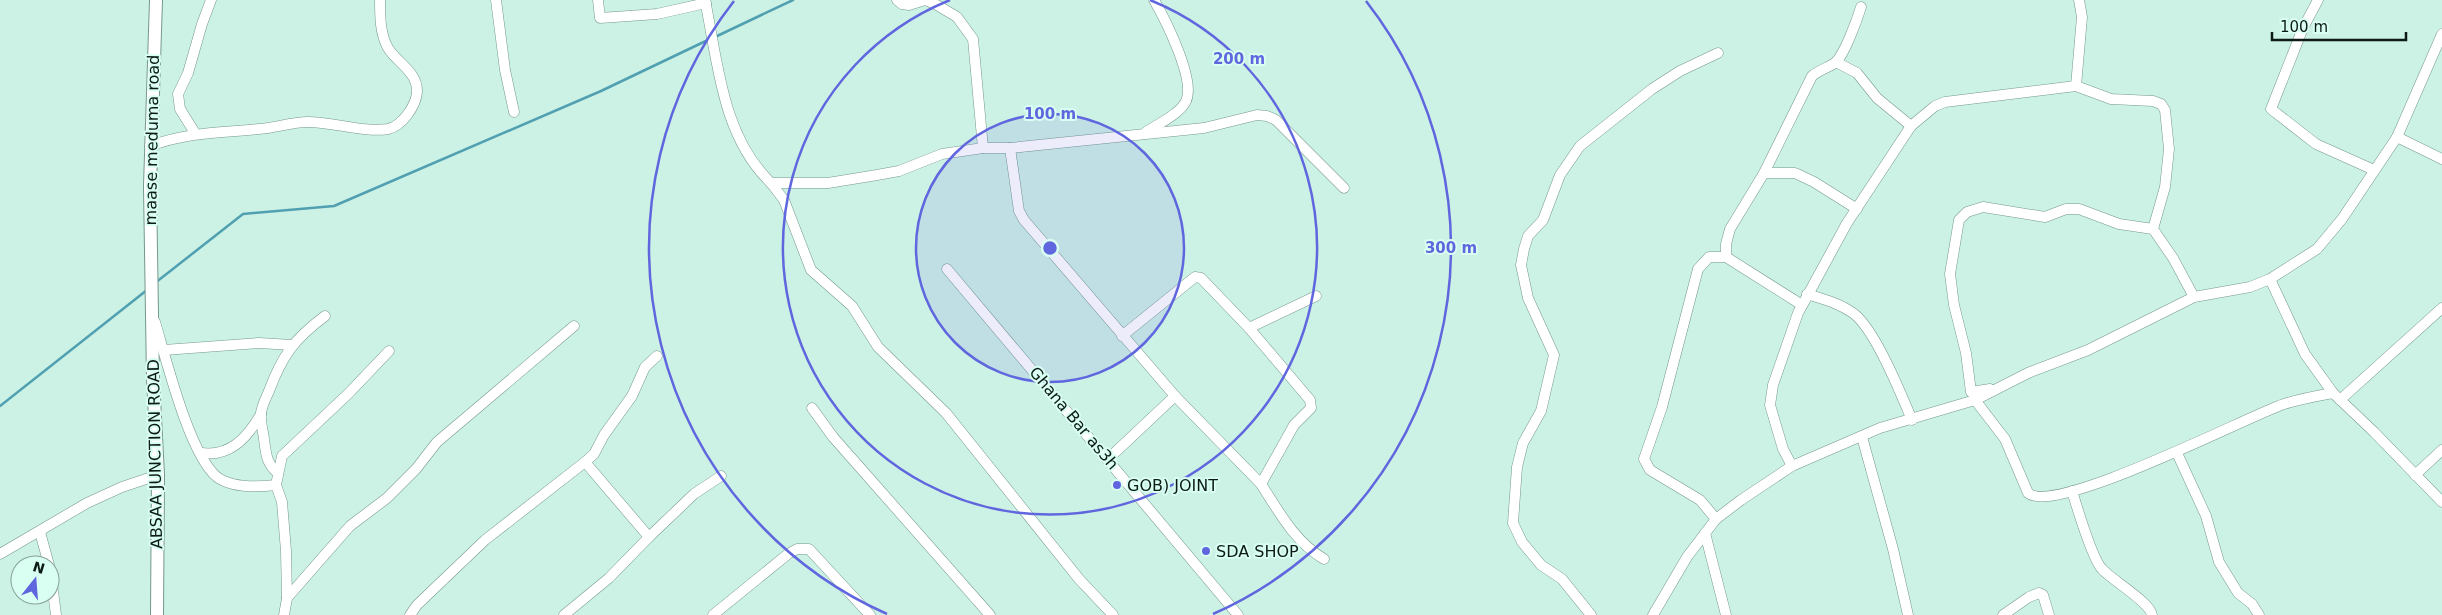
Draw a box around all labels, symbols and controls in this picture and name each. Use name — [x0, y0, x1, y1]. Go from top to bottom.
scale bar — [2272, 10, 2406, 42]
text: 100 m — [2280, 18, 2328, 36]
text: 200 m — [1213, 50, 1265, 68]
street label: maase meduma road — [141, 55, 163, 225]
text: 100 m — [1024, 105, 1076, 123]
centre of rings — [1041, 239, 1059, 257]
text: 300 m — [1425, 239, 1477, 257]
street label: ABSAA JUNCTION ROAD — [144, 359, 166, 549]
street label: Ghana Bar as3h — [1025, 363, 1123, 473]
place label: GOB) JOINT — [1127, 476, 1218, 495]
marker: GOB) JOINT — [1111, 479, 1123, 491]
place label: SDA SHOP — [1216, 542, 1299, 561]
marker: SDA SHOP — [1200, 545, 1212, 557]
north arrow — [10, 555, 60, 605]
text: N — [31, 558, 47, 577]

